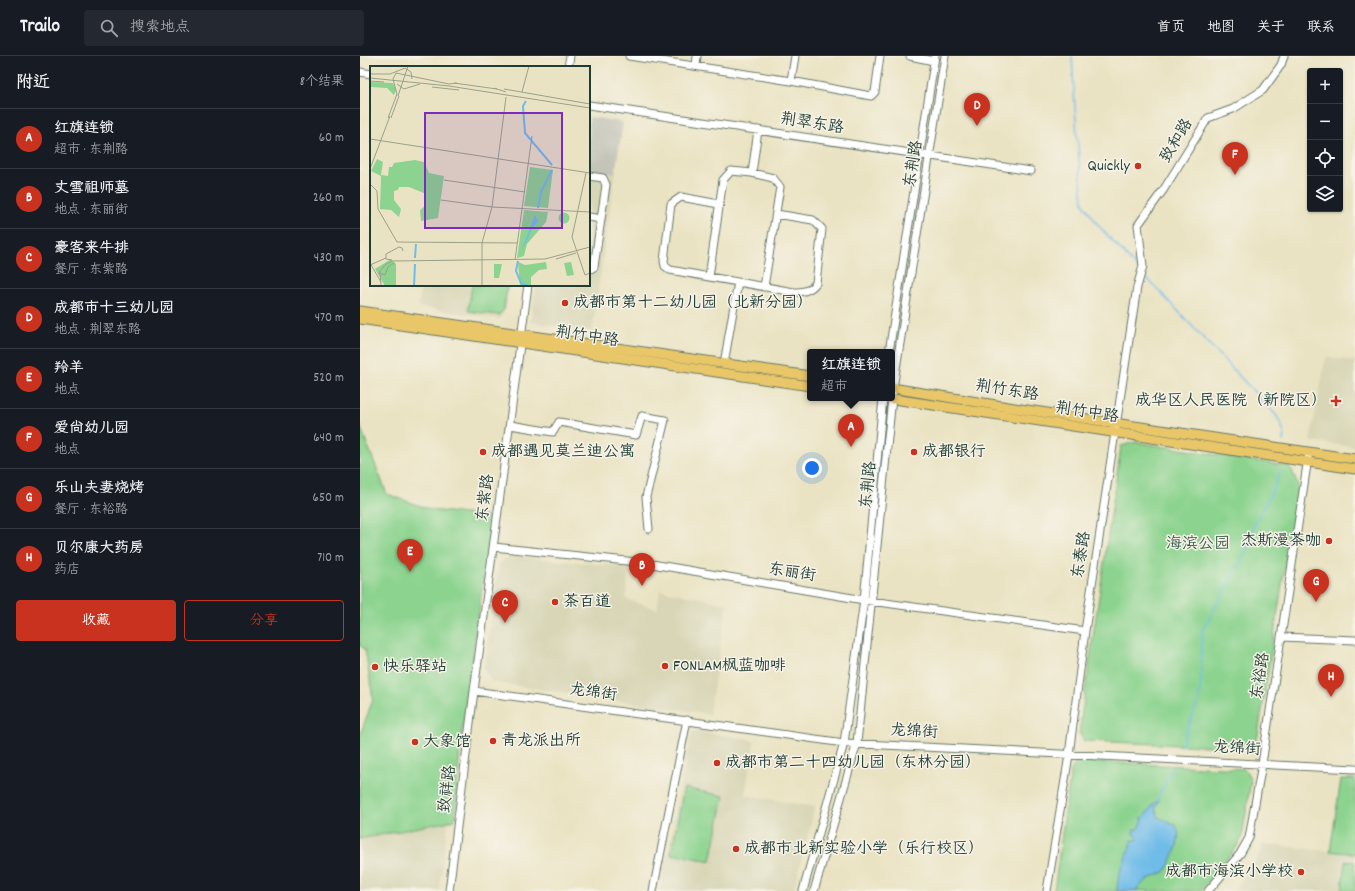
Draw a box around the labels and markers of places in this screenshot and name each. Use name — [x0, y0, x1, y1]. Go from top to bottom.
pin: D — [964, 93, 990, 126]
pin: F — [1222, 142, 1248, 175]
place label: Quickly — [1088, 155, 1131, 178]
marker: Quickly — [1133, 161, 1143, 171]
place label: 成都市第十二幼儿园（北新分园） — [573, 292, 813, 315]
marker: 成都市第十二幼儿园（北新分园） — [560, 298, 570, 308]
place label: 成华区人民医院（新院区） — [1135, 390, 1327, 413]
marker: 成华区人民医院（新院区） — [1330, 395, 1342, 407]
pin: A — [838, 414, 864, 447]
place label: 成都遇见莫兰迪公寓 — [491, 441, 635, 464]
place label: 成都银行 — [922, 441, 986, 464]
marker: 成都遇见莫兰迪公寓 — [478, 447, 488, 457]
marker: 成都银行 — [909, 447, 919, 457]
place label: 杰斯漫茶咖 — [1241, 530, 1321, 553]
marker: 杰斯漫茶咖 — [1324, 536, 1334, 546]
pin: E — [397, 539, 423, 572]
pin: B — [629, 553, 655, 586]
pin: G — [1303, 569, 1329, 602]
pin: C — [492, 590, 518, 623]
place label: 茶百道 — [563, 591, 611, 614]
marker: 茶百道 — [550, 597, 560, 607]
place label: FONLAM枫蓝咖啡 — [673, 655, 786, 678]
place label: 快乐驿站 — [383, 656, 447, 679]
marker: FONLAM枫蓝咖啡 — [660, 661, 670, 671]
marker: 快乐驿站 — [370, 662, 380, 672]
pin: H — [1318, 664, 1344, 697]
place label: 青龙派出所 — [501, 730, 581, 753]
place label: 大象馆 — [423, 731, 471, 754]
marker: 青龙派出所 — [488, 736, 498, 746]
marker: 大象馆 — [410, 737, 420, 747]
place label: 成都市第二十四幼儿园（东林分园） — [725, 752, 981, 775]
marker: 成都市第二十四幼儿园（东林分园） — [712, 758, 722, 768]
place label: 成都市北新实验小学（乐行校区） — [744, 838, 984, 861]
marker: 成都市北新实验小学（乐行校区） — [731, 844, 741, 854]
place label: 成都市海滨小学校 — [1165, 861, 1293, 884]
marker: 成都市海滨小学校 — [1296, 867, 1306, 877]

